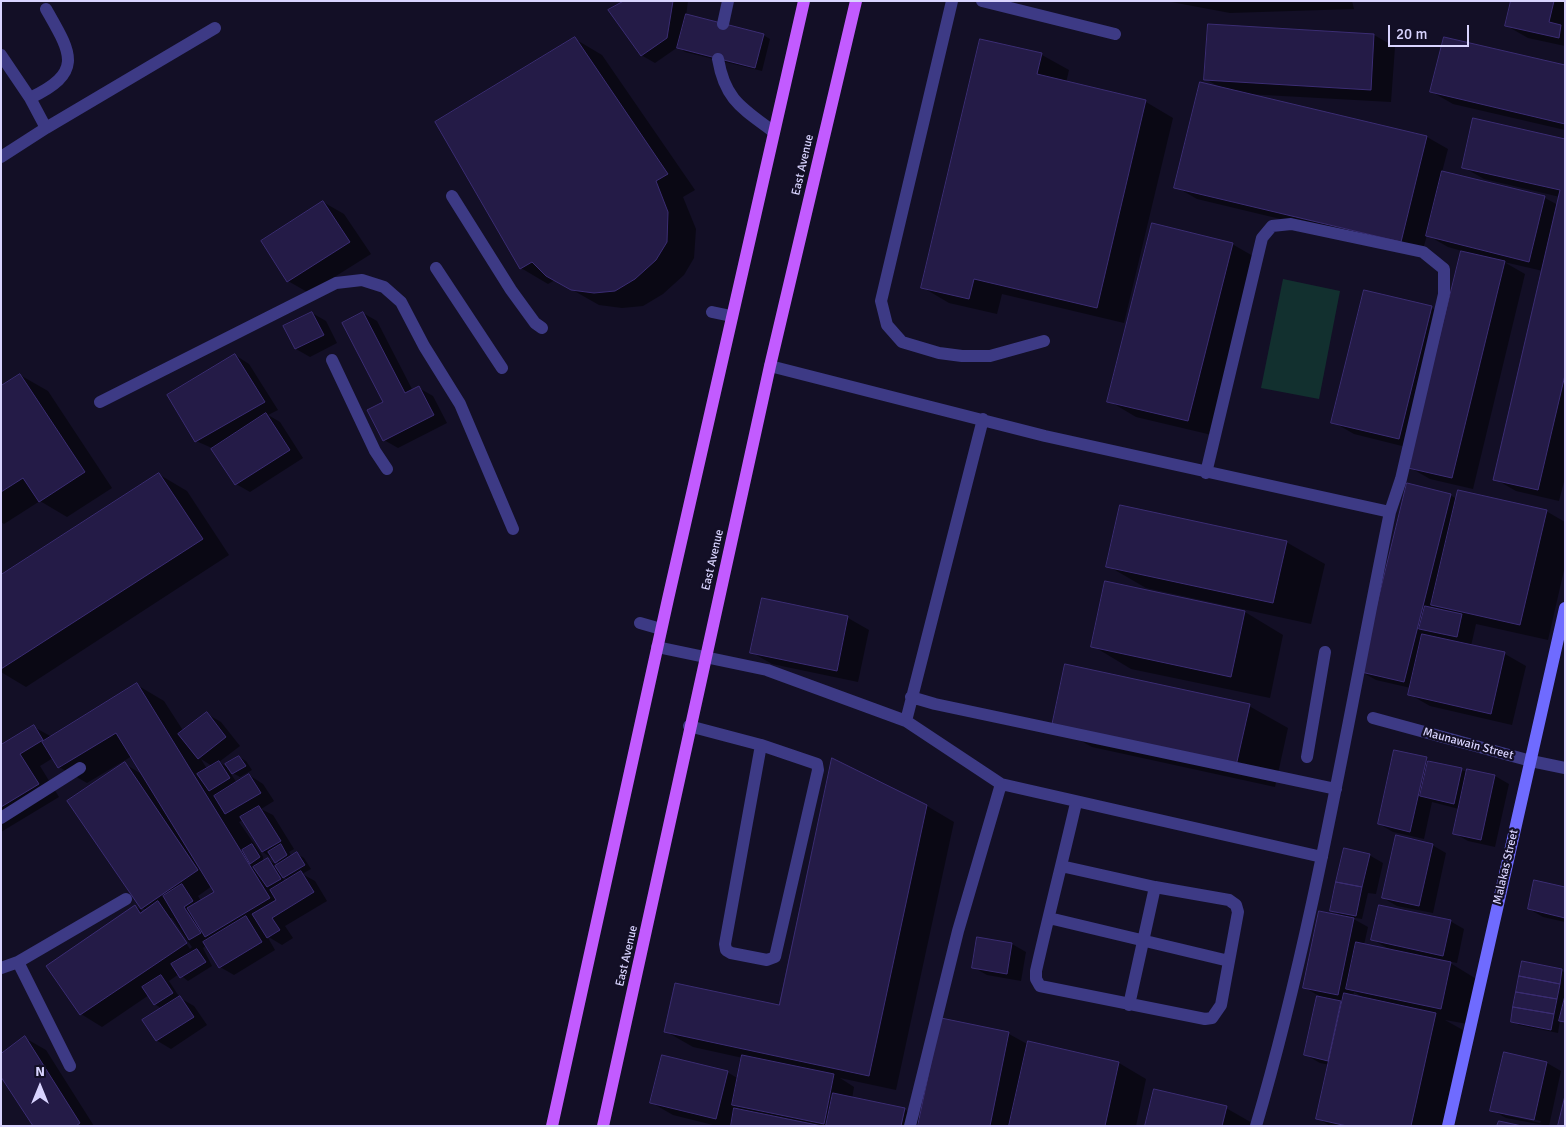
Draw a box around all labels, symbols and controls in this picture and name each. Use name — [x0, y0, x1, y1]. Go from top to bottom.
scale bar — [1391, 15, 1472, 47]
text: 20 m — [1396, 25, 1427, 43]
street label: East Avenue — [789, 133, 817, 197]
street label: East Avenue — [699, 528, 727, 592]
street label: Maunawain Street — [1421, 725, 1515, 763]
street label: Malakas Street — [1490, 828, 1522, 906]
street label: East Avenue — [613, 924, 641, 988]
north arrow — [15, 1062, 65, 1112]
text: N — [35, 1063, 45, 1080]

